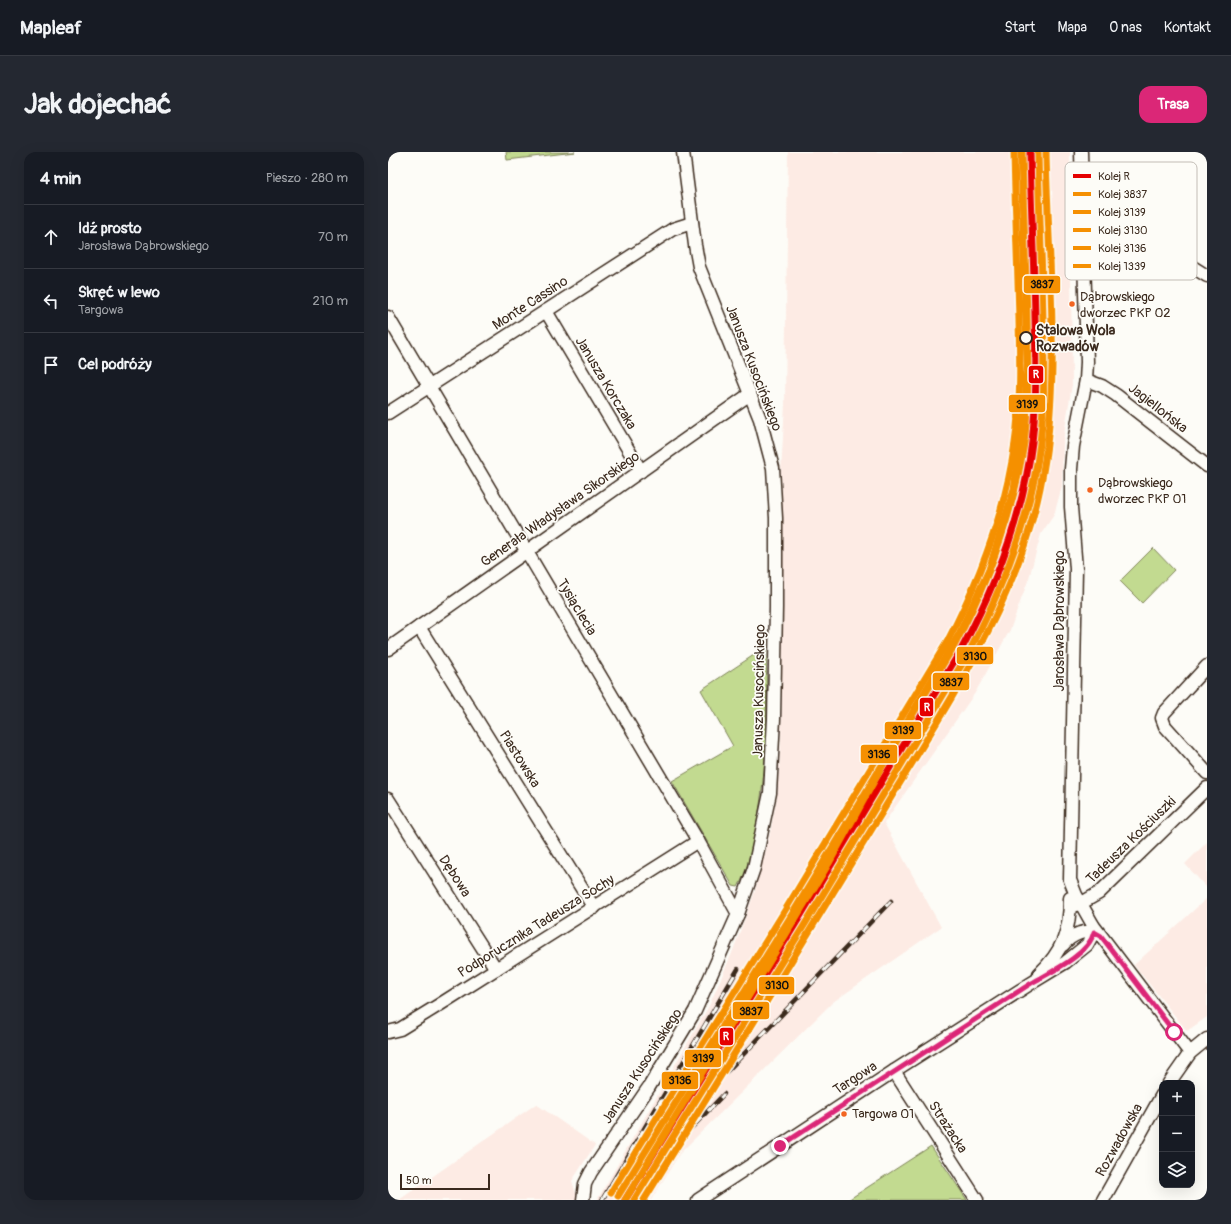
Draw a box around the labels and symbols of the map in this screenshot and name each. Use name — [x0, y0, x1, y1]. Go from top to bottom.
legend — [1065, 162, 1197, 280]
text: Kolej R — [1098, 170, 1130, 183]
text: Kolej 3837 — [1098, 188, 1147, 201]
text: Kolej 3139 — [1098, 206, 1146, 219]
text: Kolej 3130 — [1098, 224, 1148, 237]
text: Kolej 3136 — [1098, 242, 1146, 255]
text: Kolej 1339 — [1098, 260, 1146, 273]
street label: Monte Cassino — [489, 272, 571, 334]
line badge: 3837 — [1023, 275, 1061, 294]
text: 3837 — [1030, 278, 1054, 291]
place label: Dąbrowskiego dworzec PKP 02 — [1080, 289, 1171, 321]
marker: Dąbrowskiego dworzec PKP 02 — [1067, 299, 1077, 309]
street label: Janusza Kusocińskiego — [722, 302, 786, 434]
place label: Stalowa Wola Rozwadów — [1036, 322, 1116, 355]
marker: Stalowa Wola Rozwadów — [1019, 331, 1033, 345]
street label: Janusza Korczaka — [572, 334, 640, 432]
line badge: R — [1028, 365, 1044, 384]
text: R — [1033, 368, 1040, 381]
street label: Jagiellońska — [1125, 380, 1191, 436]
line badge: 3139 — [1008, 394, 1046, 413]
text: 3139 — [1016, 398, 1038, 411]
street label: Generała Władysława Sikorskiego — [477, 447, 643, 571]
place label: Dąbrowskiego dworzec PKP 01 — [1098, 475, 1186, 507]
marker: Dąbrowskiego dworzec PKP 01 — [1085, 485, 1095, 495]
street label: Jarosława Dąbrowskiego — [1051, 550, 1068, 692]
street label: Tysiąclecia — [554, 576, 600, 638]
street label: Janusza Kusocińskiego — [749, 623, 769, 758]
line badge: 3130 — [956, 646, 994, 665]
text: 3130 — [963, 650, 988, 663]
line badge: 3837 — [932, 672, 970, 691]
text: 3837 — [939, 676, 963, 689]
line badge: R — [919, 697, 934, 717]
text: R — [924, 701, 931, 714]
line badge: 3139 — [884, 721, 922, 740]
text: 3139 — [892, 724, 914, 737]
street label: Piastowska — [496, 727, 544, 791]
line badge: 3136 — [860, 744, 898, 764]
text: 3136 — [868, 748, 891, 761]
street label: Tadeusza Kościuszki — [1083, 792, 1180, 887]
street label: Dębowa — [435, 852, 475, 900]
street label: Podporucznika Tadeusza Sochy — [455, 871, 617, 981]
line badge: 3130 — [758, 976, 795, 995]
text: 3130 — [765, 979, 790, 992]
line badge: 3837 — [732, 1001, 770, 1020]
street label: Janusza Kusocińskiego — [598, 1005, 686, 1127]
text: 3837 — [739, 1005, 763, 1018]
route start — [1165, 1023, 1183, 1041]
line badge: R — [719, 1027, 734, 1046]
text: R — [723, 1030, 730, 1043]
line badge: 3139 — [684, 1049, 722, 1068]
text: 3139 — [692, 1052, 714, 1065]
street label: Targowa — [830, 1058, 880, 1098]
line badge: 3136 — [661, 1071, 699, 1090]
text: 3136 — [669, 1074, 692, 1087]
street label: Strażacka — [925, 1098, 971, 1156]
street label: Rozwadowska — [1092, 1100, 1146, 1180]
place label: Targowa 01 — [852, 1106, 914, 1122]
marker: Targowa 01 — [839, 1109, 849, 1119]
route end — [771, 1137, 789, 1155]
scale bar — [400, 1172, 490, 1191]

